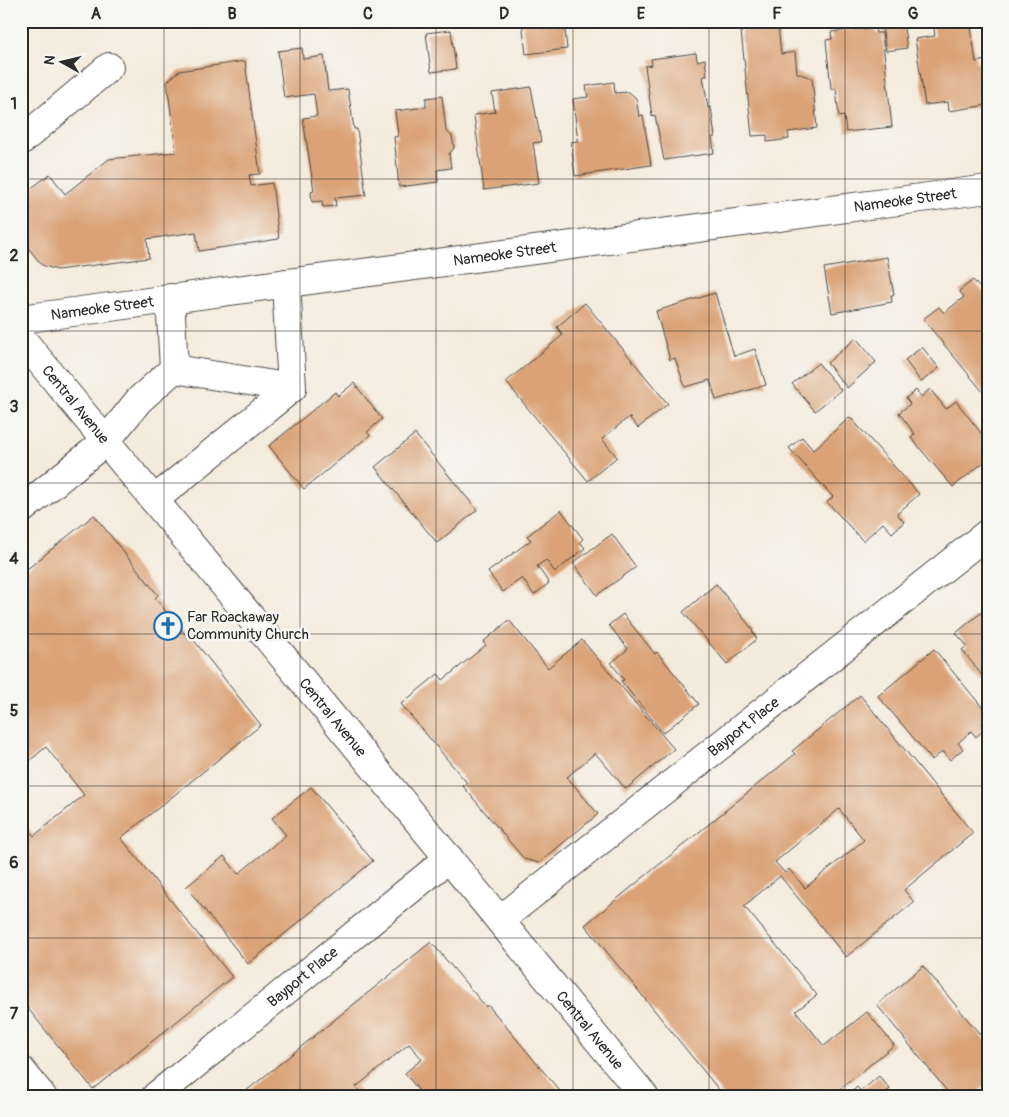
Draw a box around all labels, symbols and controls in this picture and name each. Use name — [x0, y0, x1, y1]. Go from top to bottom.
text: A — [91, 4, 102, 24]
text: B — [227, 4, 237, 24]
text: C — [363, 4, 373, 24]
text: D — [499, 4, 509, 24]
text: E — [637, 4, 646, 24]
text: F — [772, 4, 782, 24]
text: G — [908, 4, 919, 24]
north arrow — [38, 38, 88, 88]
text: N — [41, 54, 59, 66]
text: 1 — [11, 94, 17, 114]
street label: Nameoke Street — [853, 184, 959, 217]
street label: Nameoke Street — [452, 238, 558, 271]
text: 2 — [10, 246, 19, 266]
street label: Nameoke Street — [50, 292, 156, 325]
street label: Central Avenue — [37, 362, 113, 448]
text: 3 — [10, 397, 19, 417]
text: 4 — [9, 549, 19, 569]
place label: Far Roackaway Community Church — [187, 608, 309, 644]
church icon: Far Roackaway Community Church — [153, 611, 183, 641]
street label: Central Avenue — [295, 674, 371, 761]
street label: Bayport Place — [705, 693, 784, 761]
text: 5 — [10, 701, 19, 721]
text: 6 — [9, 853, 19, 873]
street label: Bayport Place — [264, 942, 343, 1012]
street label: Central Avenue — [552, 987, 628, 1074]
text: 7 — [10, 1004, 19, 1024]

